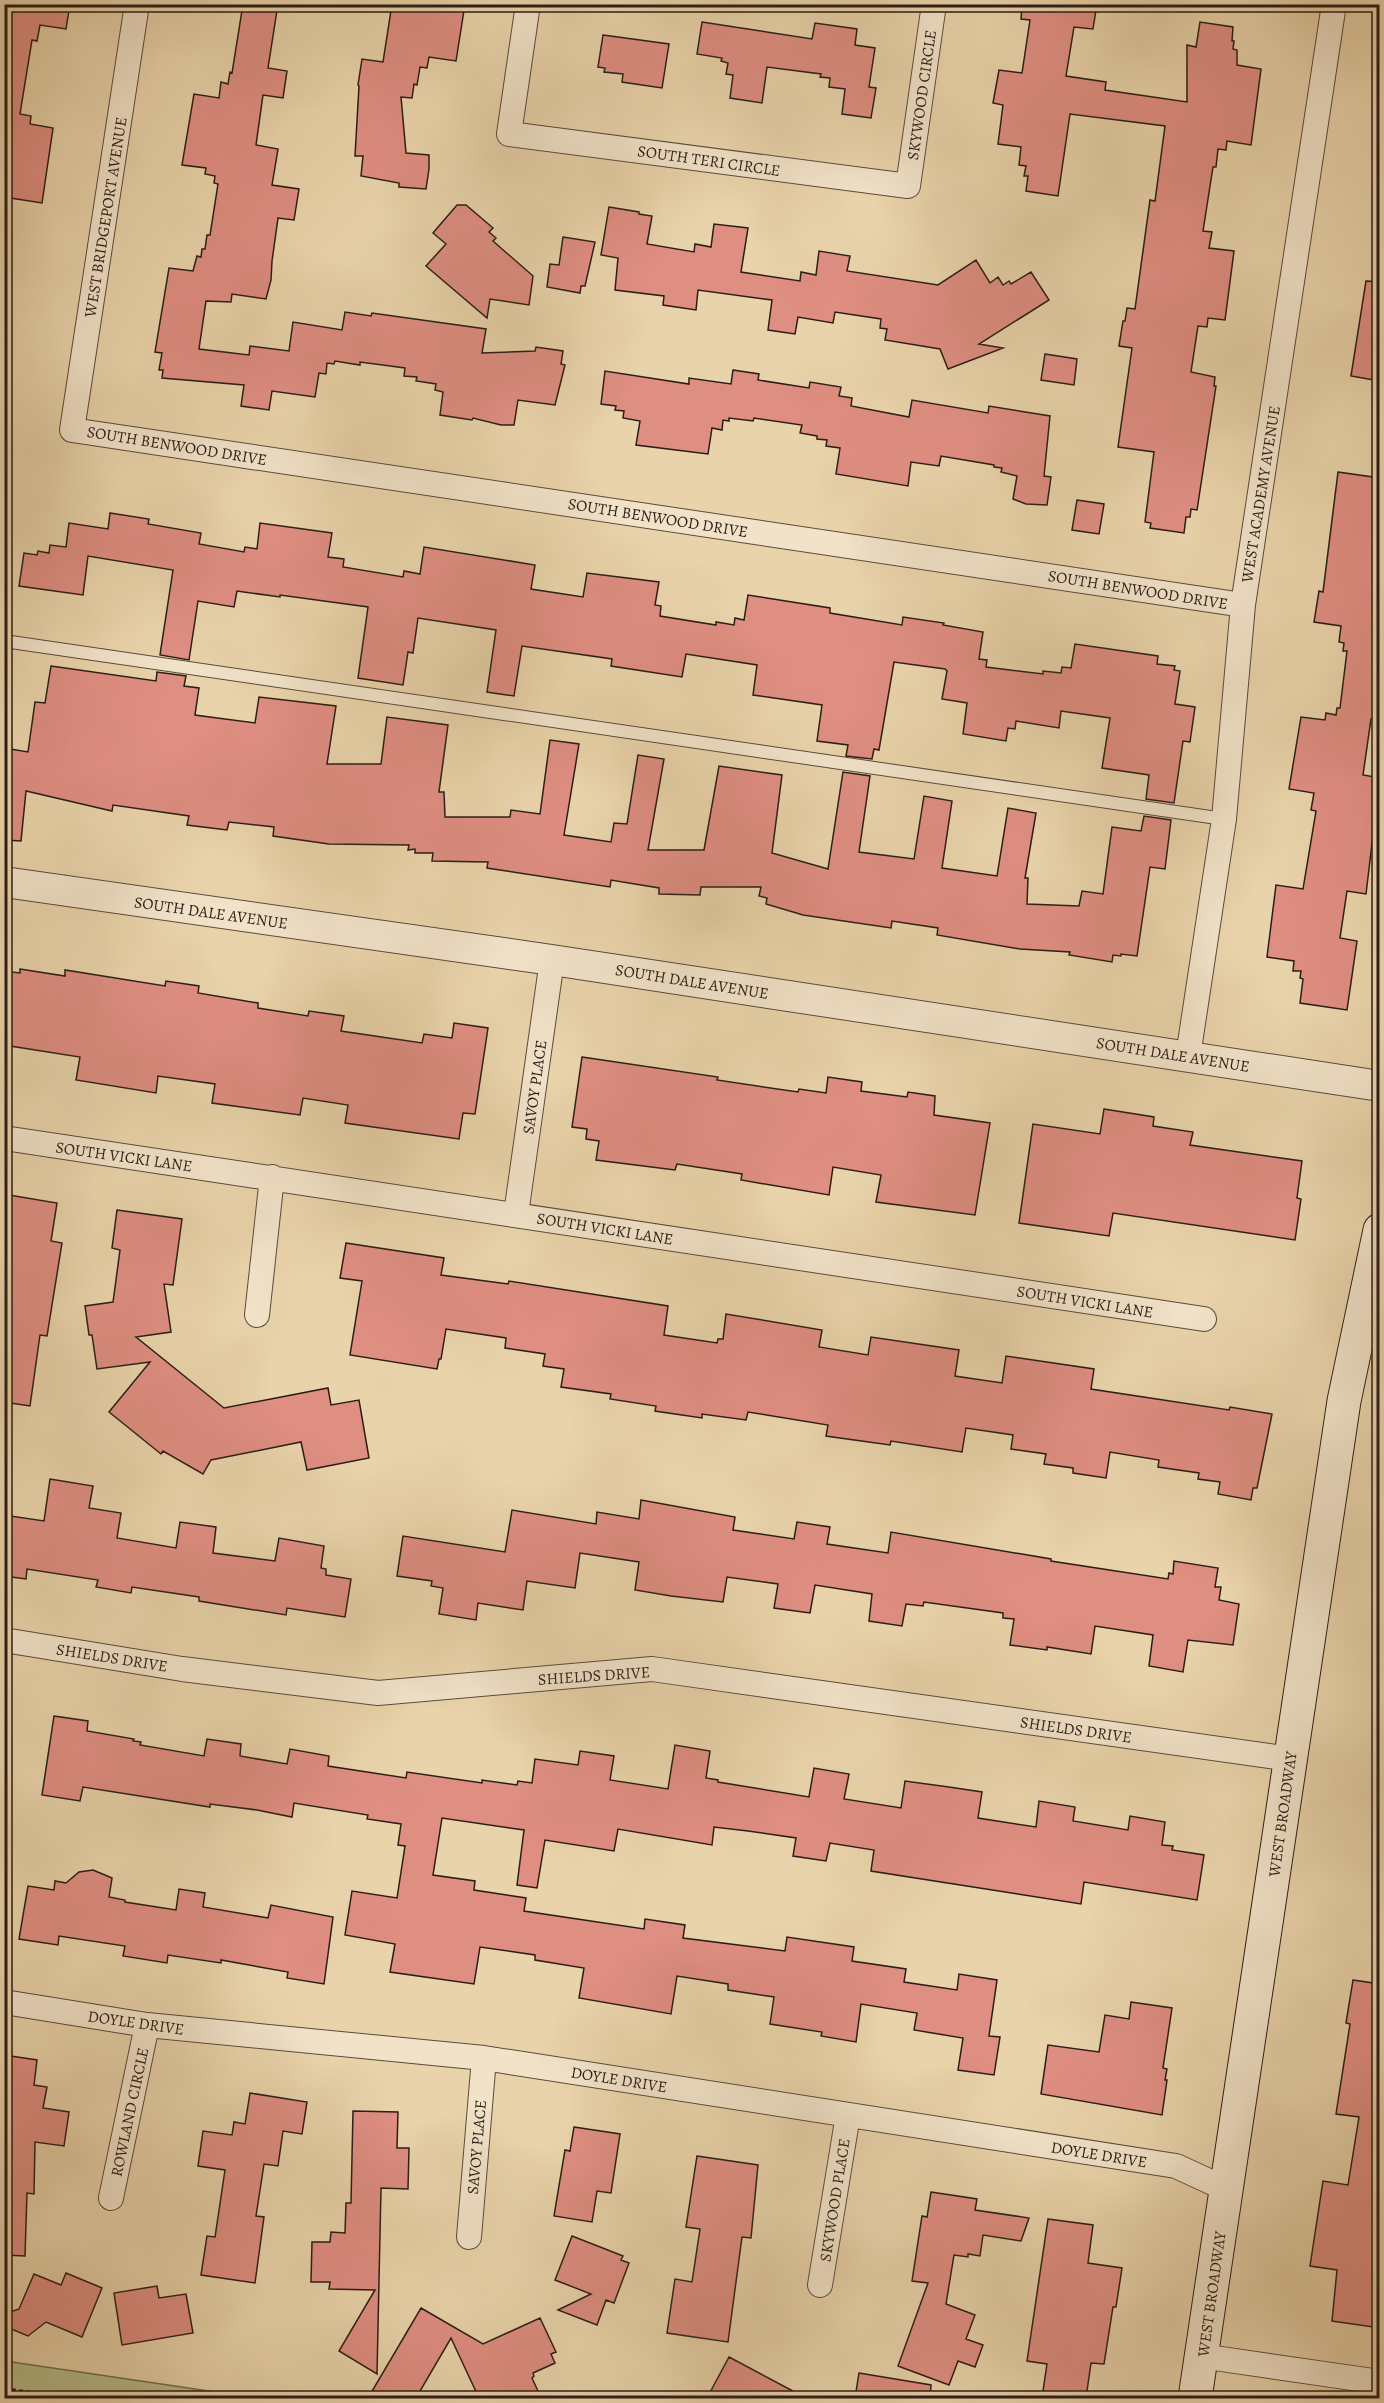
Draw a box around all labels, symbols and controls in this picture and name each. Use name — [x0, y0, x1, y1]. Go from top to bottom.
street label: SKYWOOD CIRCLE — [902, 29, 942, 162]
street label: WEST BRIDGEPORT AVENUE — [79, 115, 133, 320]
street label: SOUTH TERI CIRCLE — [636, 140, 782, 182]
street label: WEST ACADEMY AVENUE — [1236, 404, 1286, 585]
street label: SOUTH BENWOOD DRIVE — [85, 421, 268, 471]
street label: SOUTH BENWOOD DRIVE — [566, 493, 749, 543]
street label: SOUTH BENWOOD DRIVE — [1046, 565, 1229, 615]
street label: SOUTH DALE AVENUE — [133, 891, 289, 935]
street label: SOUTH DALE AVENUE — [614, 959, 770, 1005]
street label: SOUTH DALE AVENUE — [1095, 1032, 1251, 1078]
street label: SAVOY PLACE — [517, 1039, 552, 1136]
street label: SOUTH VICKI LANE — [54, 1137, 194, 1177]
street label: SOUTH VICKI LANE — [535, 1207, 675, 1251]
street label: SOUTH VICKI LANE — [1015, 1280, 1155, 1324]
street label: SHIELDS DRIVE — [55, 1638, 169, 1678]
street label: SHIELDS DRIVE — [537, 1661, 651, 1691]
street label: SHIELDS DRIVE — [1019, 1711, 1133, 1749]
street label: WEST BROADWAY — [1263, 1750, 1303, 1879]
street label: DOYLE DRIVE — [86, 2005, 185, 2041]
street label: ROWLAND CIRCLE — [106, 2046, 154, 2179]
street label: DOYLE DRIVE — [569, 2062, 668, 2098]
street label: SAVOY PLACE — [462, 2099, 492, 2195]
street label: SKYWOOD PLACE — [814, 2137, 856, 2263]
street label: DOYLE DRIVE — [1049, 2137, 1148, 2173]
street label: WEST BROADWAY — [1192, 2230, 1232, 2359]

